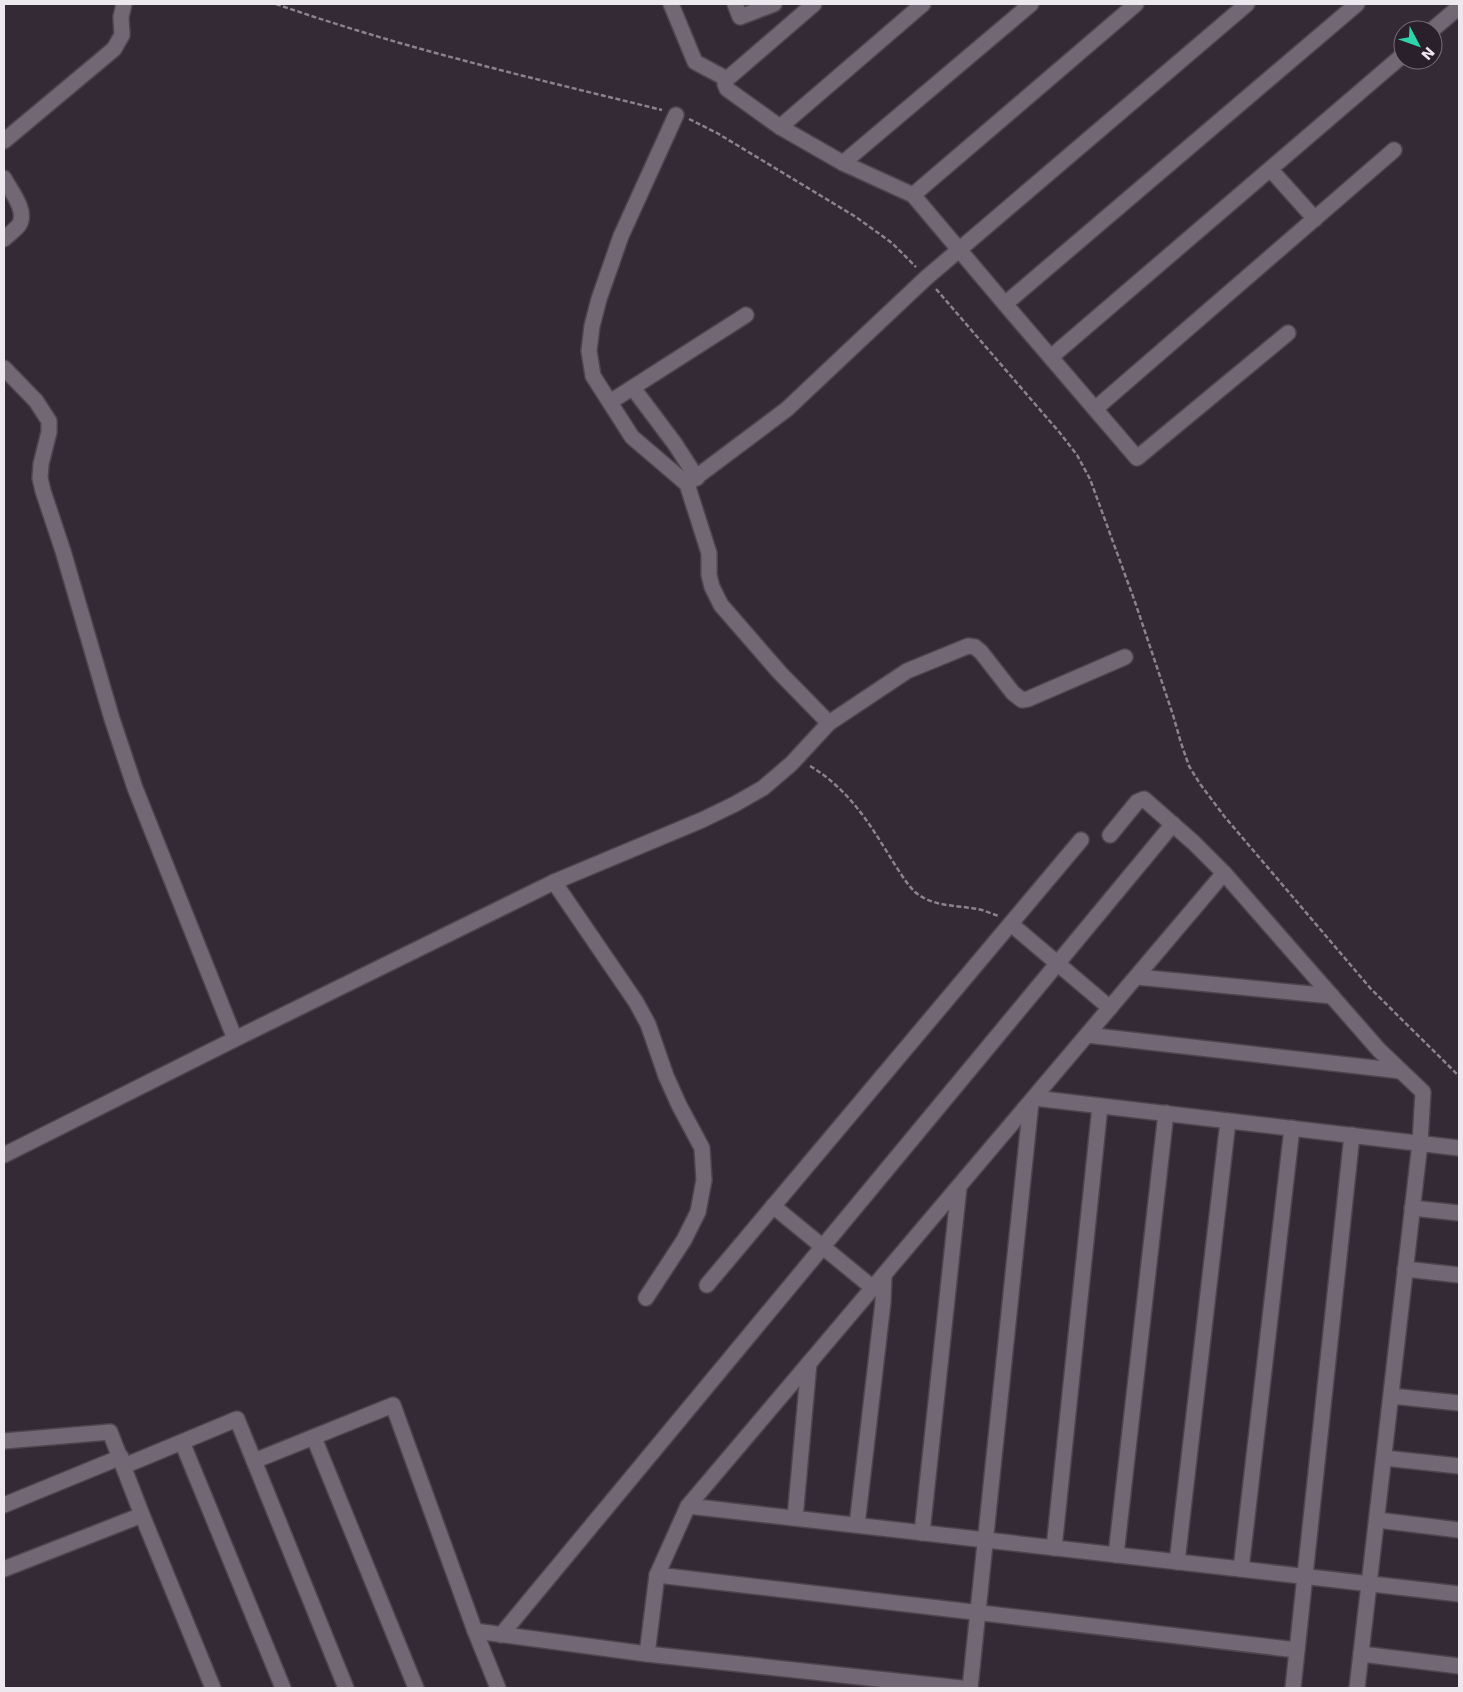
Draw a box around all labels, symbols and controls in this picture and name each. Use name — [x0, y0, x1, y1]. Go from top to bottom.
north arrow — [1393, 20, 1443, 70]
text: N — [1418, 44, 1438, 63]

